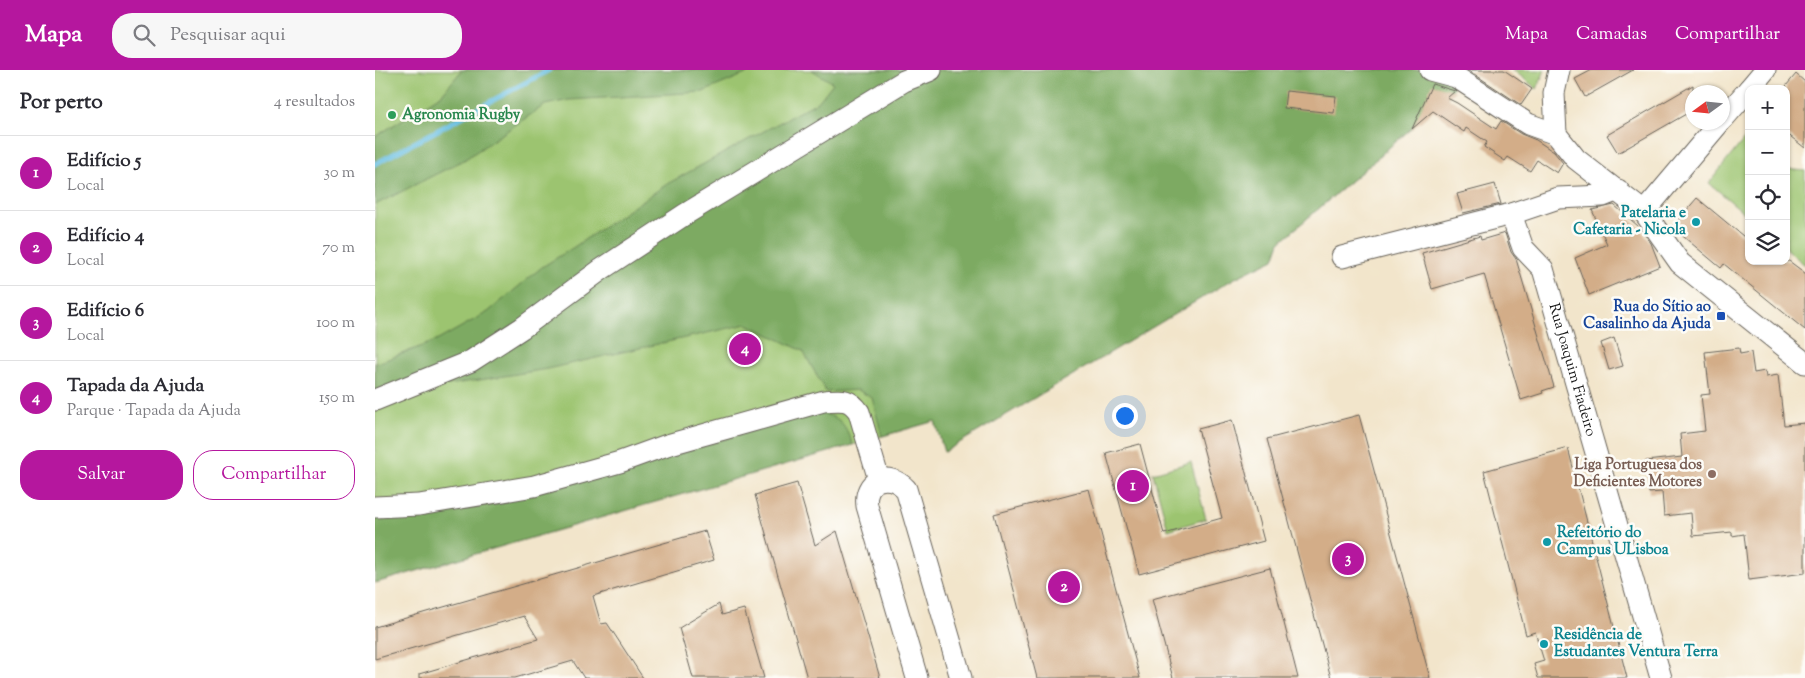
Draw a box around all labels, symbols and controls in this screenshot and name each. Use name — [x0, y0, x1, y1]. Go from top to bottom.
search box — [112, 13, 462, 58]
text: Mapa — [25, 18, 82, 52]
icon: search — [130, 21, 158, 49]
text: Pesquisar aqui — [170, 22, 286, 49]
text: Mapa — [1505, 22, 1548, 48]
text: Camadas — [1576, 22, 1647, 48]
text: Compartilhar — [1675, 22, 1780, 48]
north arrow — [1685, 85, 1730, 130]
map controls — [1745, 85, 1790, 265]
button: + — [1745, 85, 1790, 130]
text: Por perto — [20, 88, 103, 118]
text: 4 resultados — [274, 91, 355, 114]
place label: Agronomia Rugby — [402, 105, 521, 126]
marker: Agronomia Rugby — [386, 109, 398, 121]
button: − — [1745, 130, 1790, 175]
text: Edifício 5 — [67, 148, 141, 175]
text: 1 — [33, 162, 39, 185]
text: 30 m — [324, 162, 355, 185]
text: Local — [67, 175, 104, 198]
button: locate — [1745, 175, 1790, 220]
place label: Patelaria e Cafetaria - Nicola — [1573, 203, 1686, 241]
marker: Patelaria e Cafetaria - Nicola — [1690, 216, 1702, 228]
button: layers — [1745, 220, 1790, 265]
text: Edifício 4 — [67, 223, 144, 250]
text: 2 — [32, 237, 40, 260]
text: 70 m — [322, 237, 355, 260]
text: Local — [67, 250, 104, 273]
place label: Rua do Sítio ao Casalinho da Ajuda — [1583, 297, 1711, 335]
text: Edifício 6 — [67, 298, 144, 325]
street label: Rua Joaquim Fiadeiro — [1543, 301, 1601, 439]
marker: Rua do Sítio ao Casalinho da Ajuda — [1715, 310, 1727, 322]
text: 3 — [33, 312, 39, 335]
text: 100 m — [316, 312, 355, 335]
text: Local — [67, 325, 104, 348]
pin: 4 — [729, 330, 761, 368]
text: Tapada da Ajuda — [67, 373, 204, 400]
text: 4 — [32, 387, 40, 410]
text: 150 m — [319, 387, 355, 410]
text: Parque · Tapada da Ajuda — [67, 400, 241, 423]
your location — [1112, 403, 1138, 429]
button: Salvar — [20, 450, 183, 500]
button: Compartilhar — [193, 450, 355, 500]
place label: Liga Portuguesa dos Deficientes Motores — [1574, 455, 1702, 493]
pin: 1 — [1117, 467, 1149, 505]
marker: Liga Portuguesa dos Deficientes Motores — [1706, 468, 1718, 480]
place label: Refeitório do Campus ULisboa — [1557, 523, 1669, 561]
marker: Refeitório do Campus ULisboa — [1541, 536, 1553, 548]
pin: 3 — [1332, 540, 1364, 578]
pin: 2 — [1048, 568, 1080, 606]
place label: Residência de Estudantes Ventura Terra — [1554, 625, 1718, 663]
marker: Residência de Estudantes Ventura Terra — [1538, 638, 1550, 650]

